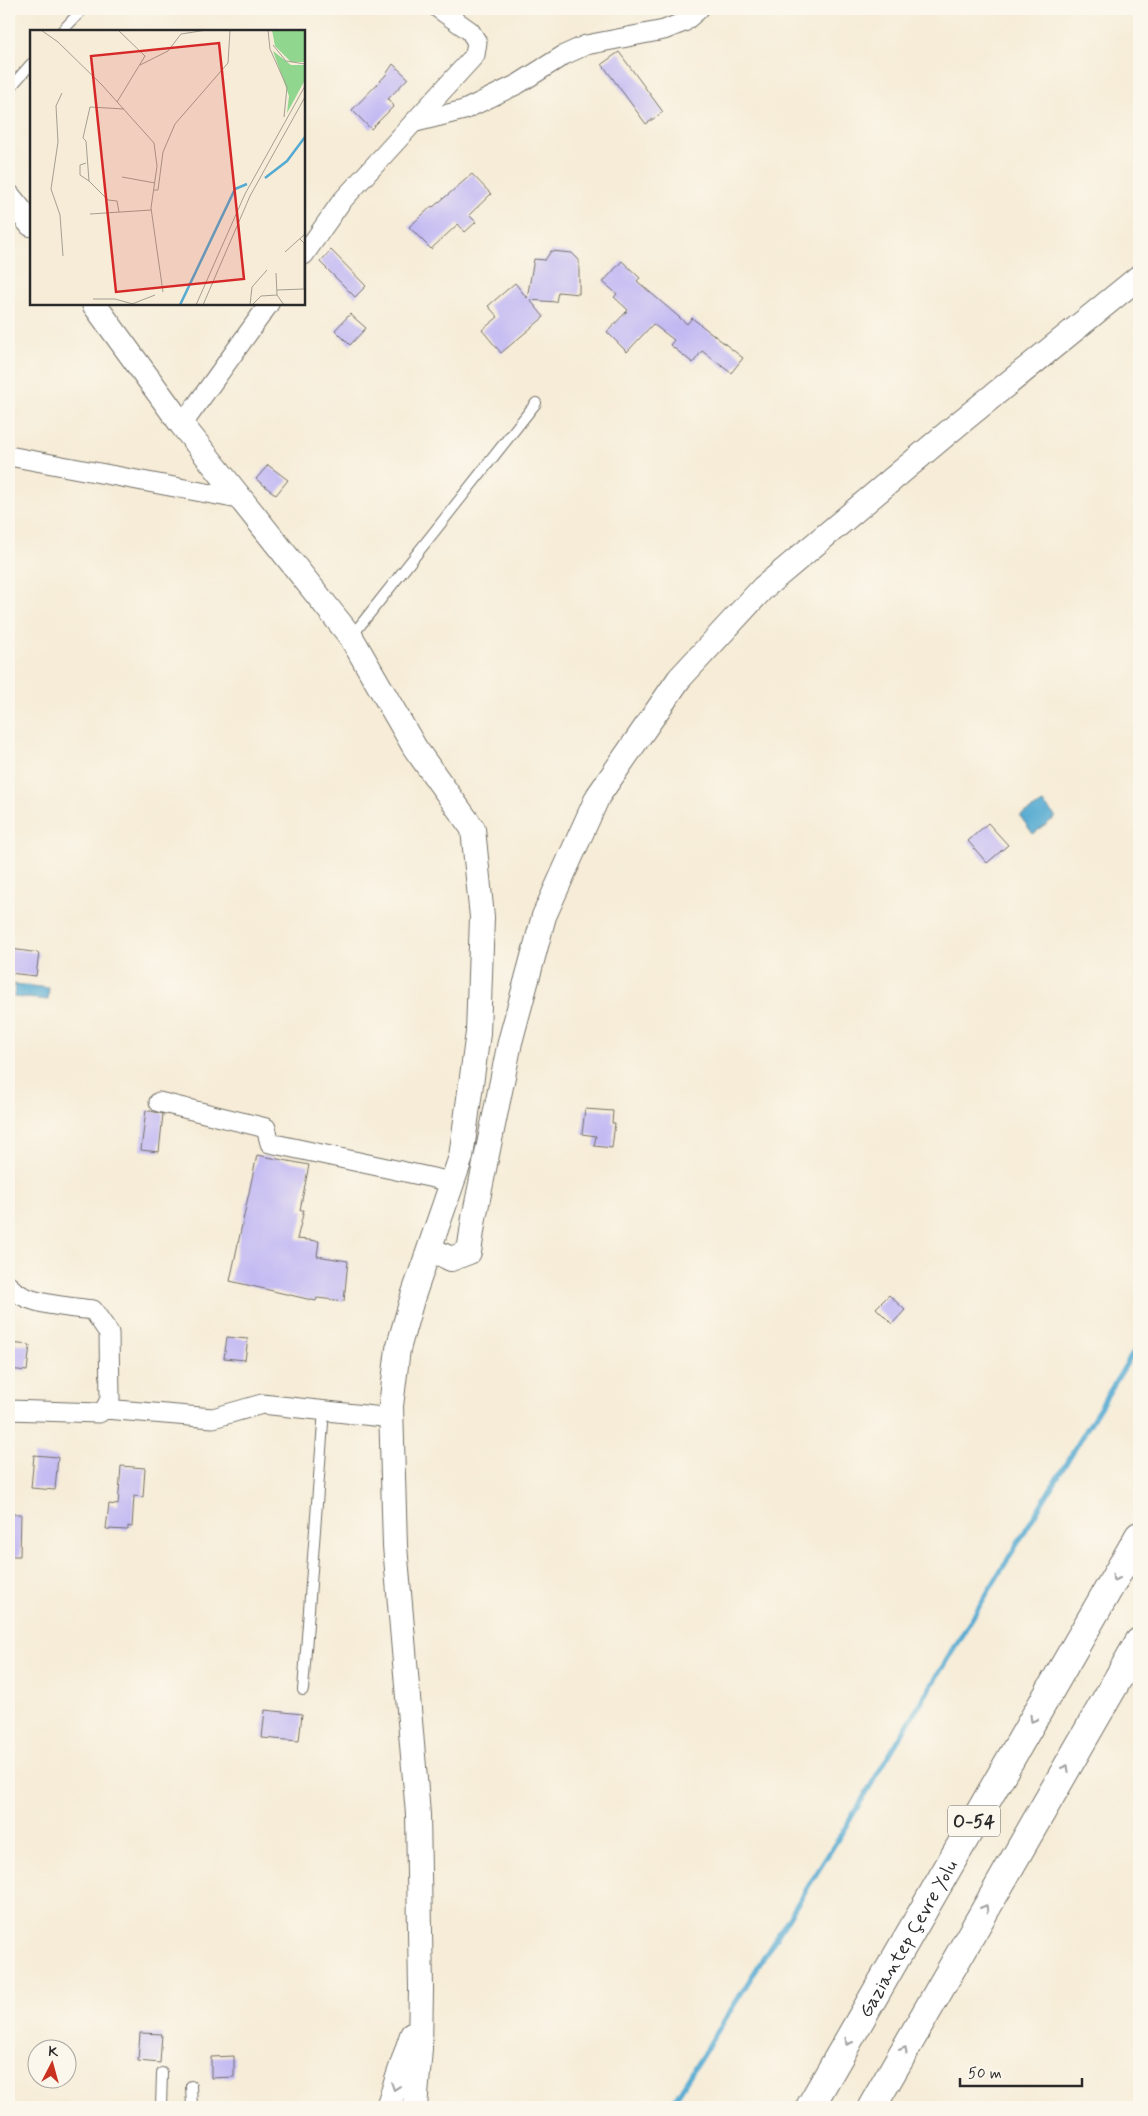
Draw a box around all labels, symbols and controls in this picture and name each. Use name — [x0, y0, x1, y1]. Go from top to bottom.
inset map — [30, 30, 305, 305]
one-way arrow — [1111, 1573, 1121, 1582]
one-way arrow — [1030, 1714, 1040, 1723]
one-way arrow — [1060, 1764, 1070, 1773]
road number: O-54 — [948, 1805, 1000, 1836]
street label: Gaziantep Çevre Yolu — [853, 1855, 964, 2022]
one-way arrow — [979, 1905, 989, 1914]
one-way arrow — [844, 2037, 854, 2046]
north arrow — [28, 2038, 78, 2088]
text: K — [47, 2043, 60, 2062]
one-way arrow — [898, 2046, 908, 2055]
scale bar — [960, 2056, 1083, 2088]
text: 50 m — [968, 2064, 1002, 2084]
one-way arrow — [391, 2082, 401, 2091]

